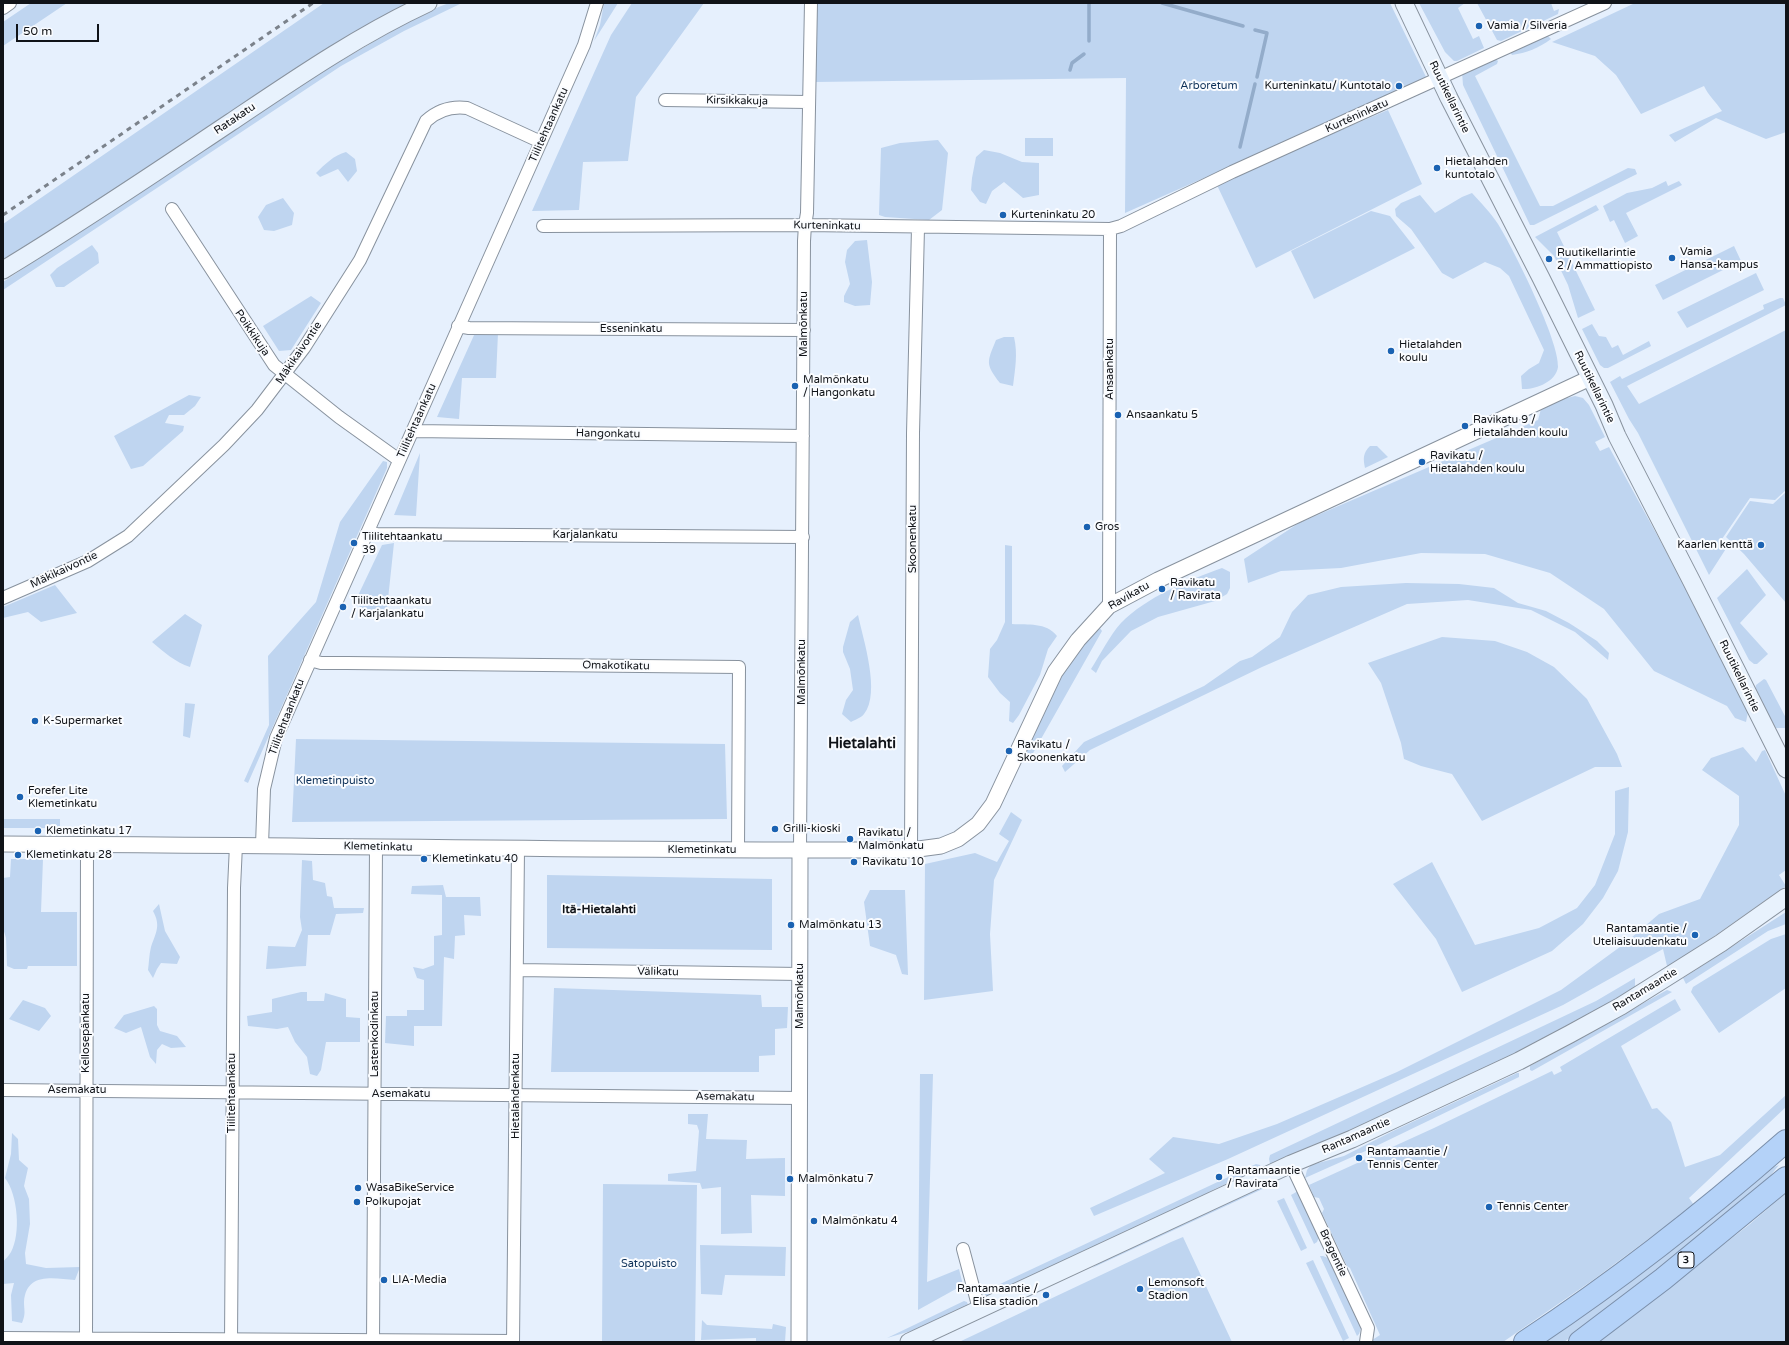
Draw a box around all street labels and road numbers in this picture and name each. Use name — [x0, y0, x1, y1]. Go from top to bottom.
street label: Ruutikellarintie — [1426, 59, 1472, 135]
street label: Tiilitehtaankatu — [527, 86, 571, 164]
street label: Kirsikkakuja — [706, 94, 768, 108]
street label: Kurténinkatu — [1323, 96, 1391, 136]
street label: Ratakatu — [212, 100, 258, 138]
street label: Kurteninkatu — [793, 219, 861, 233]
street label: Malmönkatu — [797, 291, 811, 357]
street label: Poikkikuja — [232, 307, 272, 359]
street label: Mäkikaivontie — [273, 319, 325, 387]
street label: Esseninkatu — [600, 322, 662, 336]
street label: Ansaankatu — [1103, 338, 1117, 400]
street label: Ruutikellarintie — [1571, 349, 1617, 425]
street label: Tiilitehtaankatu — [395, 382, 439, 460]
street label: Hangonkatu — [576, 427, 640, 441]
street label: Skoonenkatu — [906, 505, 920, 573]
street label: Karjalankatu — [552, 528, 618, 542]
street label: Mäkikaivontie — [28, 549, 100, 591]
street label: Ravikatu — [1106, 579, 1152, 613]
street label: Ruutikellarintie — [1716, 638, 1762, 714]
street label: Malmönkatu — [795, 639, 809, 705]
street label: Omakotikatu — [582, 659, 650, 673]
street label: Tiilitehtaankatu — [266, 677, 308, 757]
street label: Klemetinkatu — [343, 840, 413, 854]
street label: Klemetinkatu — [667, 843, 737, 857]
street label: Malmönkatu — [793, 963, 807, 1029]
street label: Välikatu — [637, 965, 679, 979]
street label: Rantamaantie — [1610, 966, 1680, 1014]
street label: Lastenkodinkatu — [368, 991, 382, 1077]
street label: Kellosepänkatu — [79, 993, 93, 1073]
street label: Tiilitehtaankatu — [225, 1053, 239, 1133]
street label: Hietalahdenkatu — [509, 1053, 523, 1139]
street label: Asemakatu — [48, 1083, 106, 1097]
street label: Asemakatu — [372, 1087, 430, 1101]
street label: Asemakatu — [695, 1090, 755, 1104]
street label: Rantamaantie — [1320, 1115, 1392, 1157]
street label: Bragentie — [1316, 1227, 1350, 1279]
road number: 3 — [1678, 1252, 1694, 1268]

